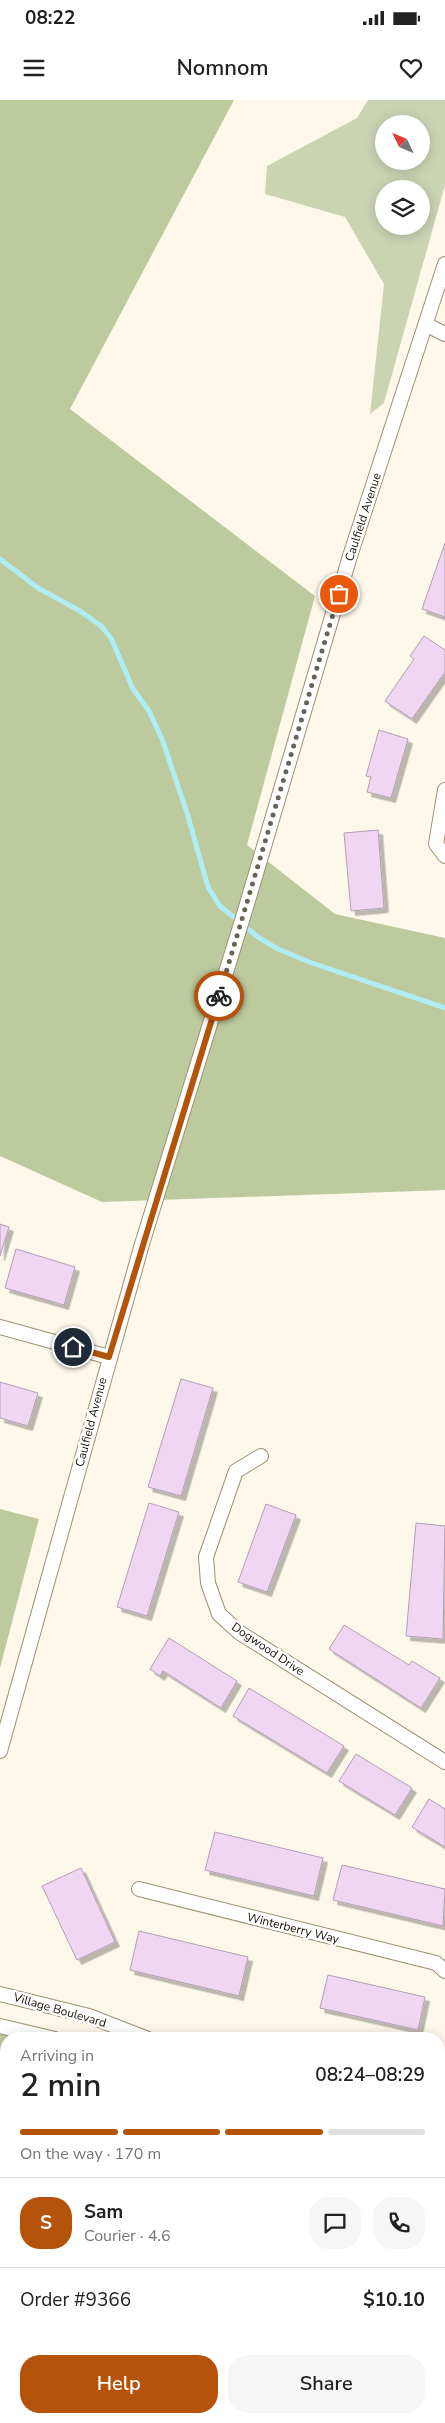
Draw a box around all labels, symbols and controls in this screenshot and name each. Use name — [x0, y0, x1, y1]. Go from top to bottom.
text: 08:22 — [25, 5, 75, 31]
text: Nomnom — [177, 53, 268, 83]
icon: menu — [20, 54, 48, 82]
icon: heart — [397, 54, 425, 82]
north arrow — [375, 115, 430, 170]
map controls — [375, 115, 430, 235]
button: layers — [375, 180, 430, 235]
street label: Caulfield Avenue — [341, 471, 385, 563]
pin — [318, 573, 360, 615]
icon: bag — [325, 580, 353, 608]
courier — [194, 971, 244, 1021]
icon: bike — [205, 982, 233, 1010]
pin — [52, 1326, 94, 1368]
icon: home — [59, 1333, 87, 1361]
street label: Caulfield Avenue — [71, 1376, 111, 1468]
street label: Dogwood Drive — [228, 1619, 308, 1679]
street label: Winterberry Way — [245, 1909, 341, 1947]
street label: Village Boulevard — [11, 1989, 108, 2031]
text: Arriving in — [20, 2045, 94, 2067]
text: 08:24–08:29 — [315, 2062, 425, 2088]
text: 2 min — [20, 2064, 102, 2107]
text: On the way · 170 m — [20, 2143, 161, 2165]
button: chat — [309, 2197, 361, 2249]
button: phone — [373, 2197, 425, 2249]
text: Sam — [84, 2199, 123, 2225]
text: S — [40, 2210, 52, 2236]
text: Courier · 4.6 — [84, 2225, 170, 2247]
text: Order #9366 — [20, 2287, 131, 2313]
text: $10.10 — [363, 2287, 425, 2313]
button: Help — [20, 2355, 218, 2413]
button: Share — [228, 2355, 425, 2413]

